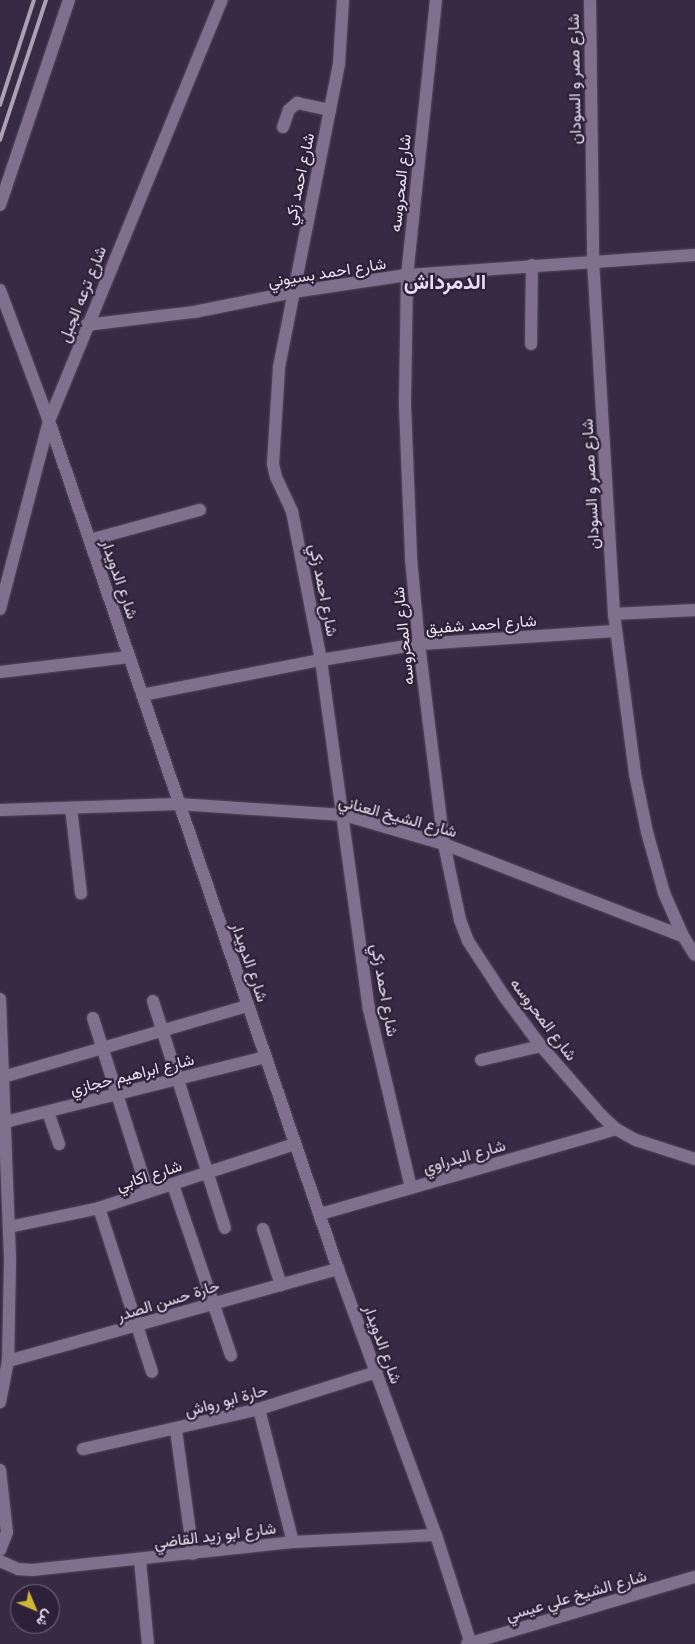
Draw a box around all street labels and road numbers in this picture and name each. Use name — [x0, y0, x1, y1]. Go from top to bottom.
street label: شارع مصر و السودان — [563, 13, 585, 145]
street label: شارع احمد زكي — [280, 131, 318, 227]
street label: شارع المحروسه — [385, 133, 415, 233]
street label: شارع ترعه الجبل — [54, 243, 110, 345]
street label: شارع احمد بسيوني — [267, 253, 387, 291]
street label: شارع مصر و السودان — [577, 418, 603, 550]
street label: شارع الدويدار — [97, 537, 143, 621]
street label: شارع احمد زكي — [306, 542, 342, 638]
street label: شارع المحروسه — [388, 586, 418, 686]
street label: شارع احمد شفيق — [425, 611, 537, 637]
street label: شارع الشيخ العناني — [337, 791, 459, 841]
street label: شارع الدويدار — [227, 920, 273, 1004]
street label: شارع احمد زكي — [367, 942, 403, 1038]
street label: شارع المحروسه — [507, 974, 581, 1064]
street label: شارع ابراهيم حجازي — [68, 1049, 196, 1099]
street label: شارع البدراوي — [420, 1135, 508, 1177]
street label: شارع اكابي — [114, 1155, 184, 1195]
street label: حارة حسن الصدر — [114, 1275, 222, 1325]
street label: شارع الدويدار — [360, 1302, 406, 1386]
street label: حارة ابو رواش — [182, 1380, 270, 1420]
street label: شارع ابو زيد القاضي — [153, 1518, 277, 1552]
street label: شارع الشيخ علي عيسي — [503, 1566, 649, 1624]

